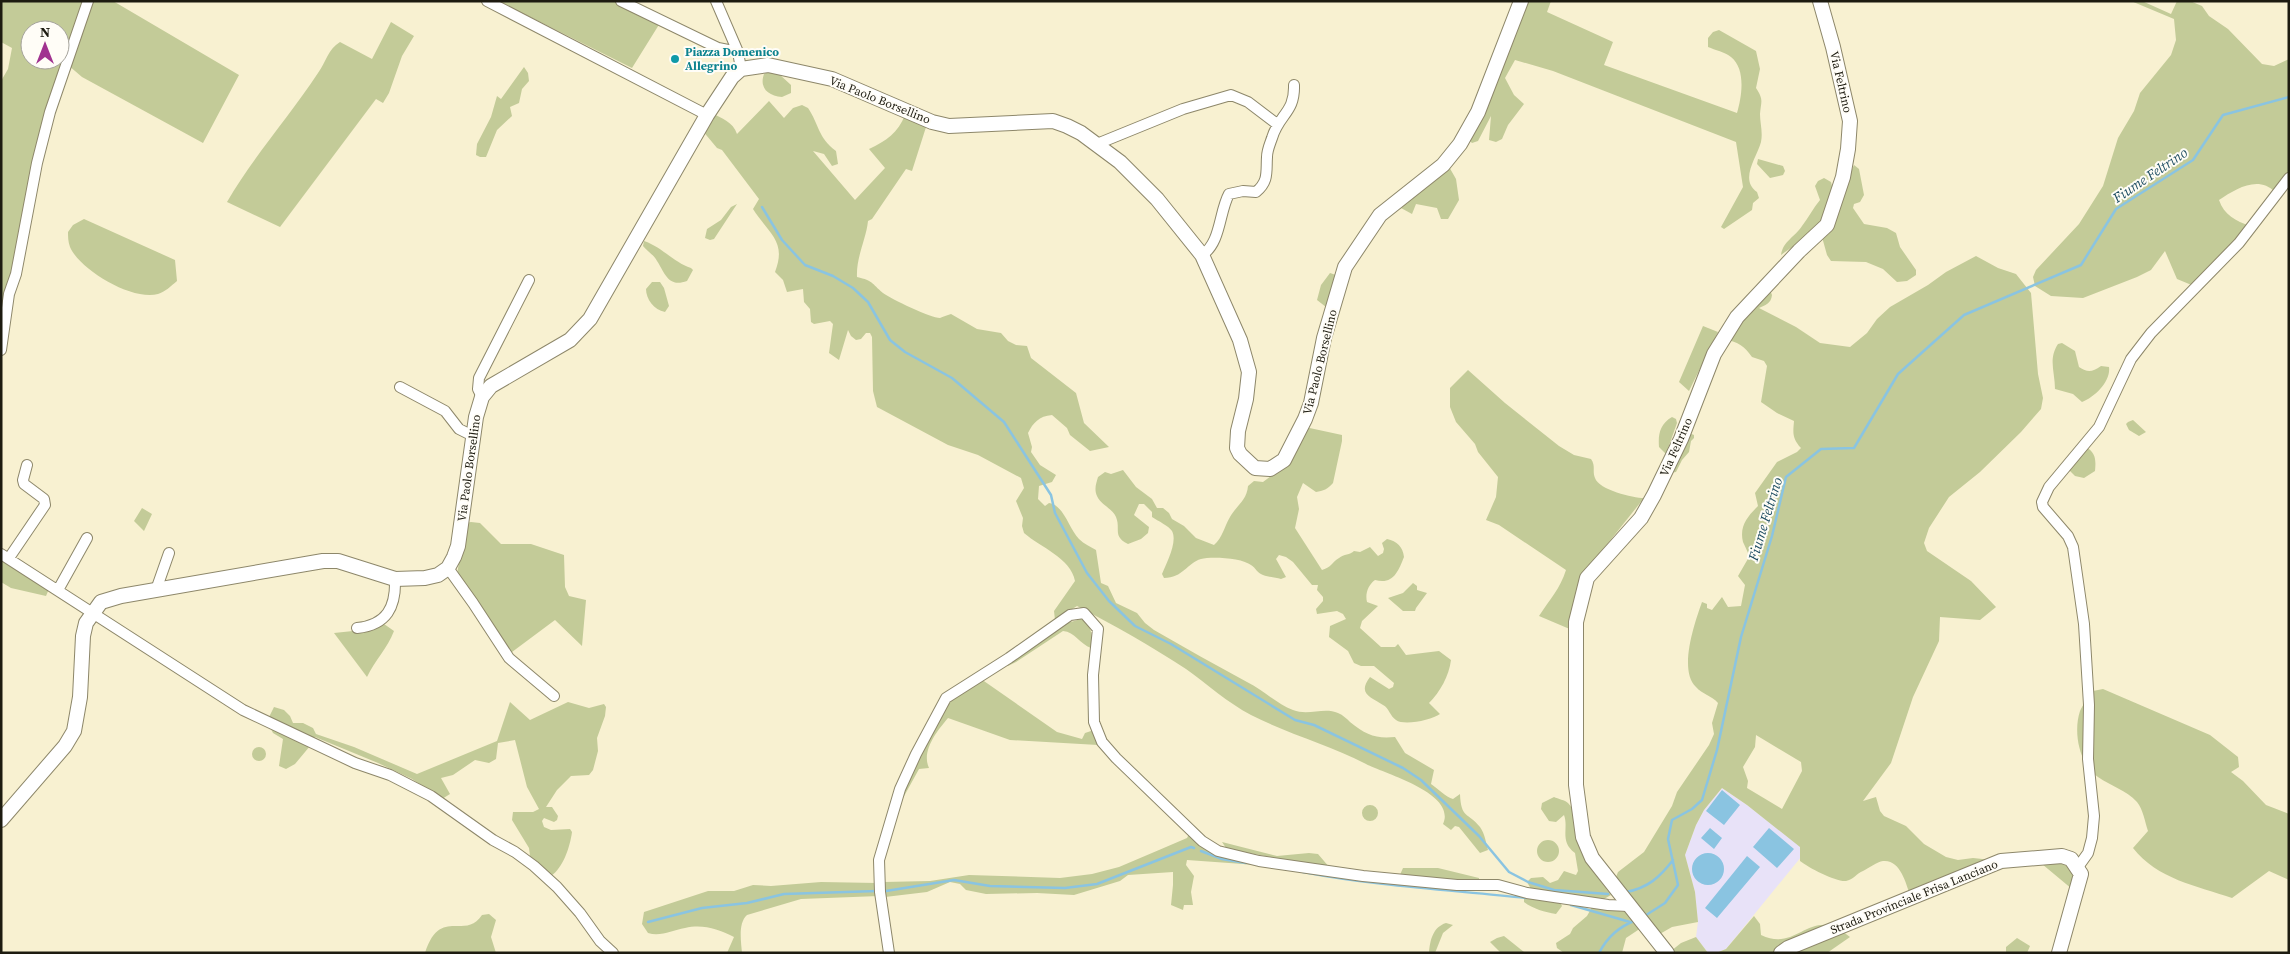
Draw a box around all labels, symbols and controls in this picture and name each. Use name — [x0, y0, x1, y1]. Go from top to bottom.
north arrow — [20, 20, 70, 70]
text: N — [40, 22, 50, 42]
place label: Piazza Domenico Allegrino — [685, 44, 779, 74]
street label: Via Feltrino — [1826, 50, 1856, 115]
marker: Piazza Domenico Allegrino — [669, 53, 681, 65]
street label: Via Paolo Borsellino — [827, 72, 933, 128]
water label: Fiume Feltrino — [2108, 143, 2191, 208]
street label: Via Paolo Borsellino — [1299, 307, 1341, 416]
street label: Via Paolo Borsellino — [454, 413, 484, 522]
street label: Via Feltrino — [1656, 415, 1696, 479]
water label: Fiume Feltrino — [1743, 475, 1787, 564]
street label: Strada Provinciale Frisa Lanciano — [1828, 856, 2000, 938]

